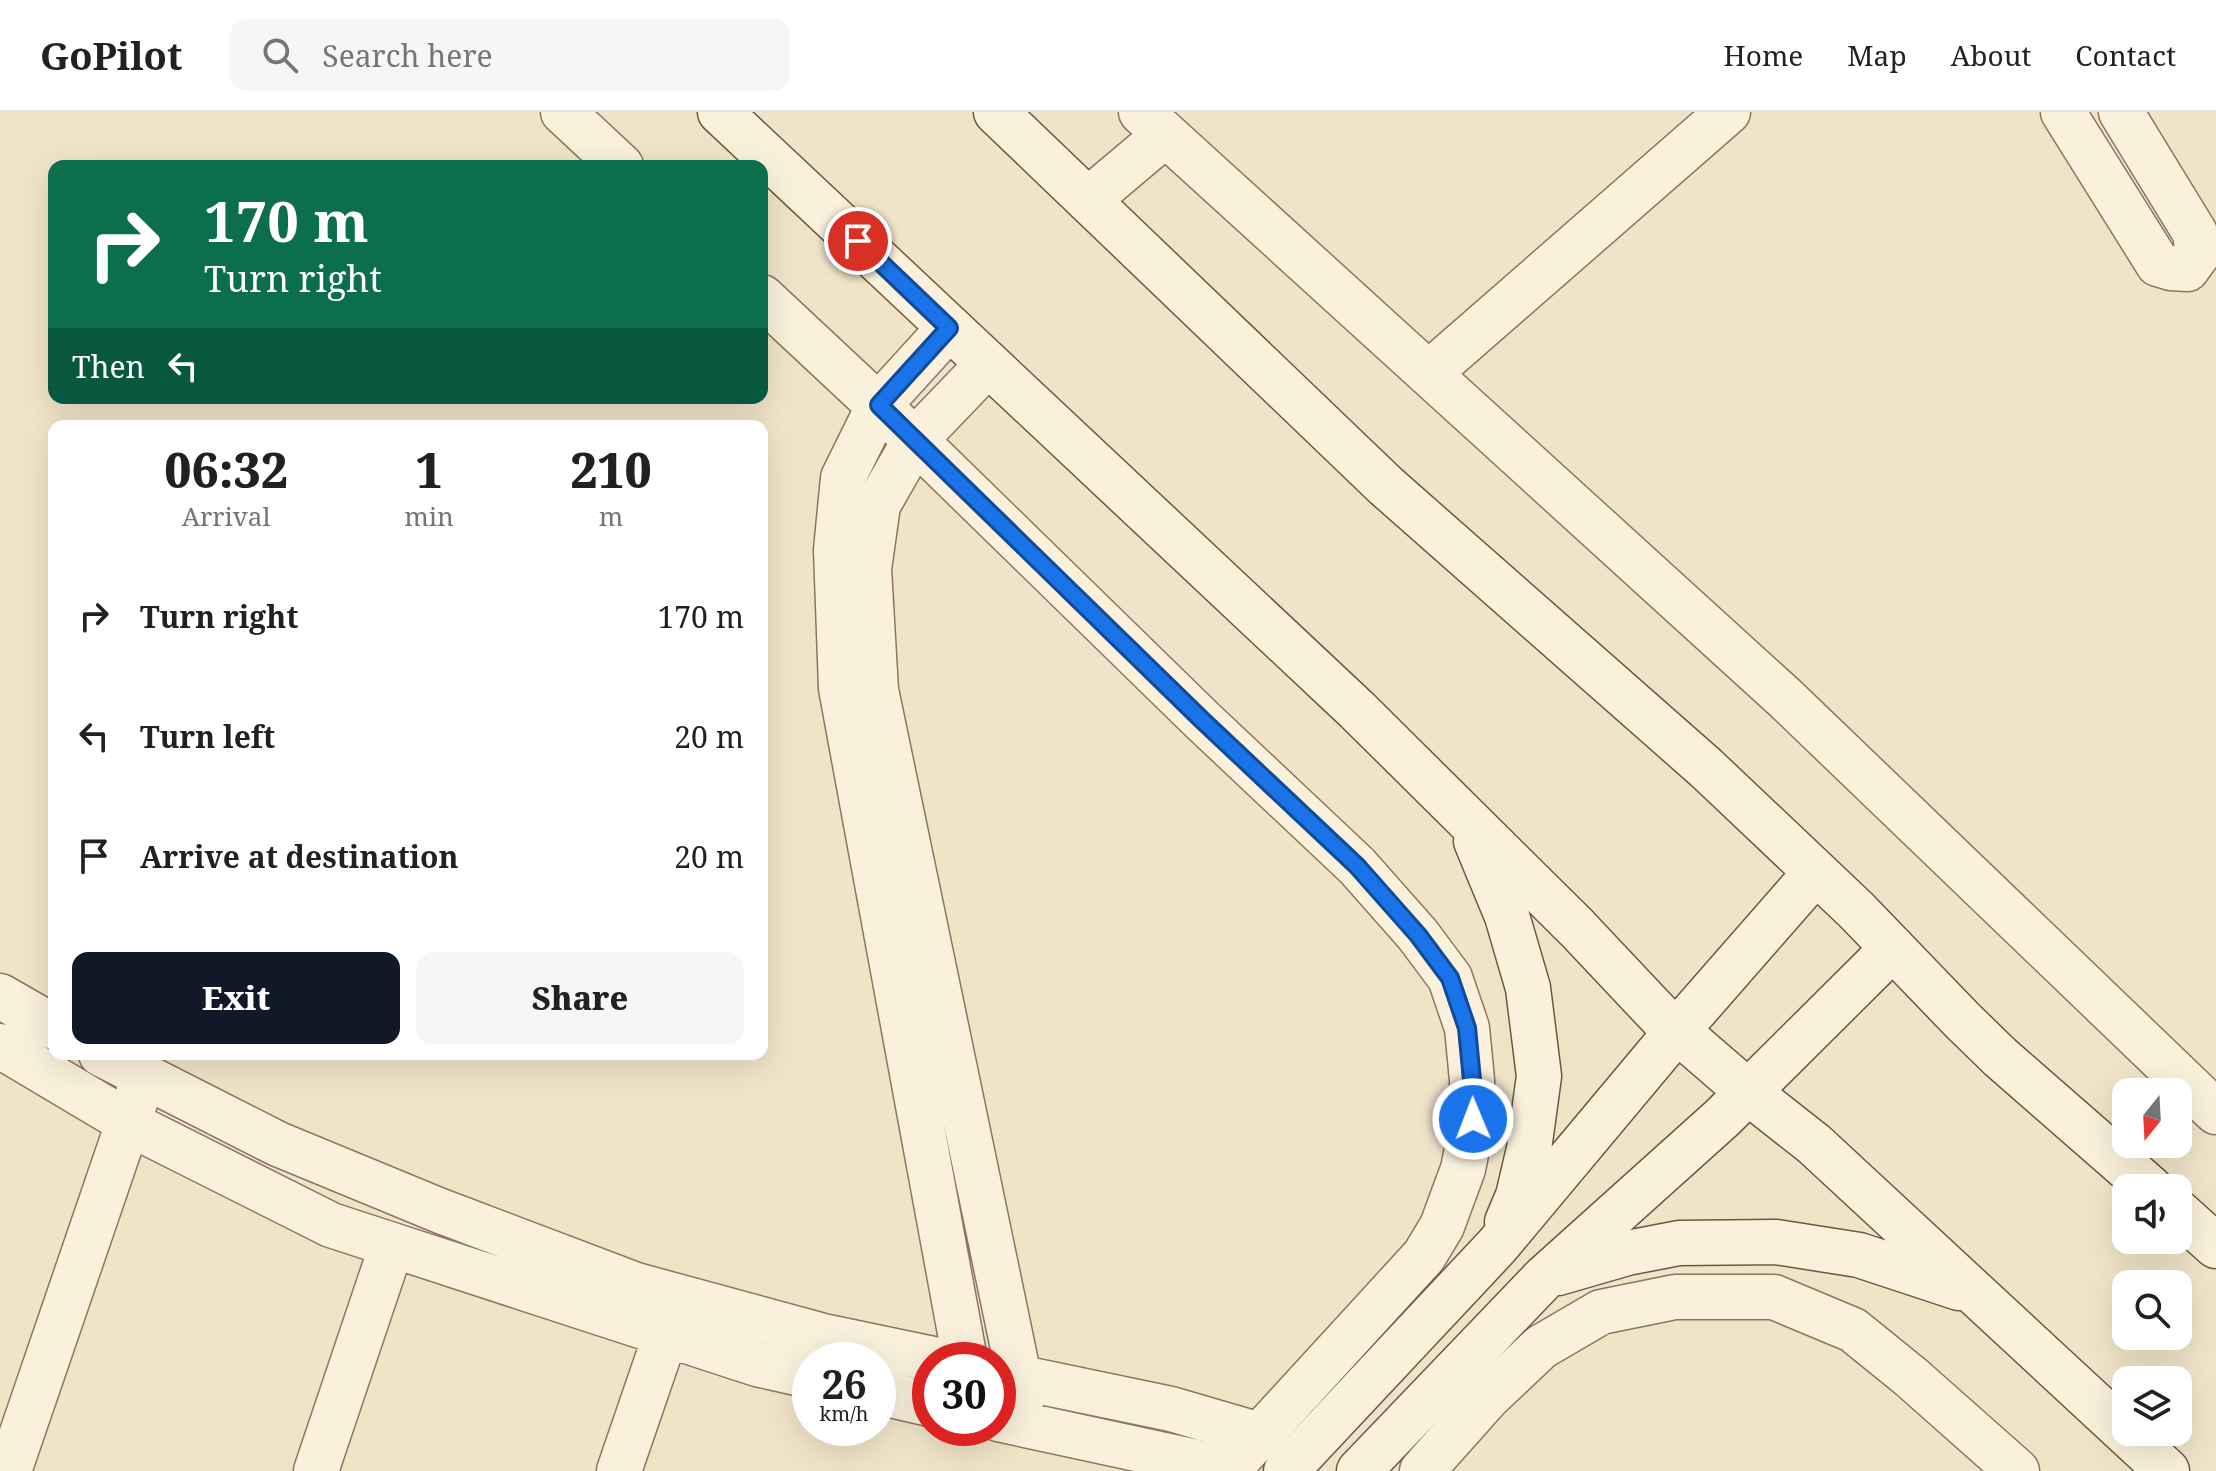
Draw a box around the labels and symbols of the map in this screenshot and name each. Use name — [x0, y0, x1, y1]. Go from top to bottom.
pin — [824, 207, 892, 275]
position arrow — [1431, 1077, 1515, 1161]
north arrow — [2112, 1078, 2192, 1158]
speed limit sign: 30 — [912, 1342, 1016, 1446]

